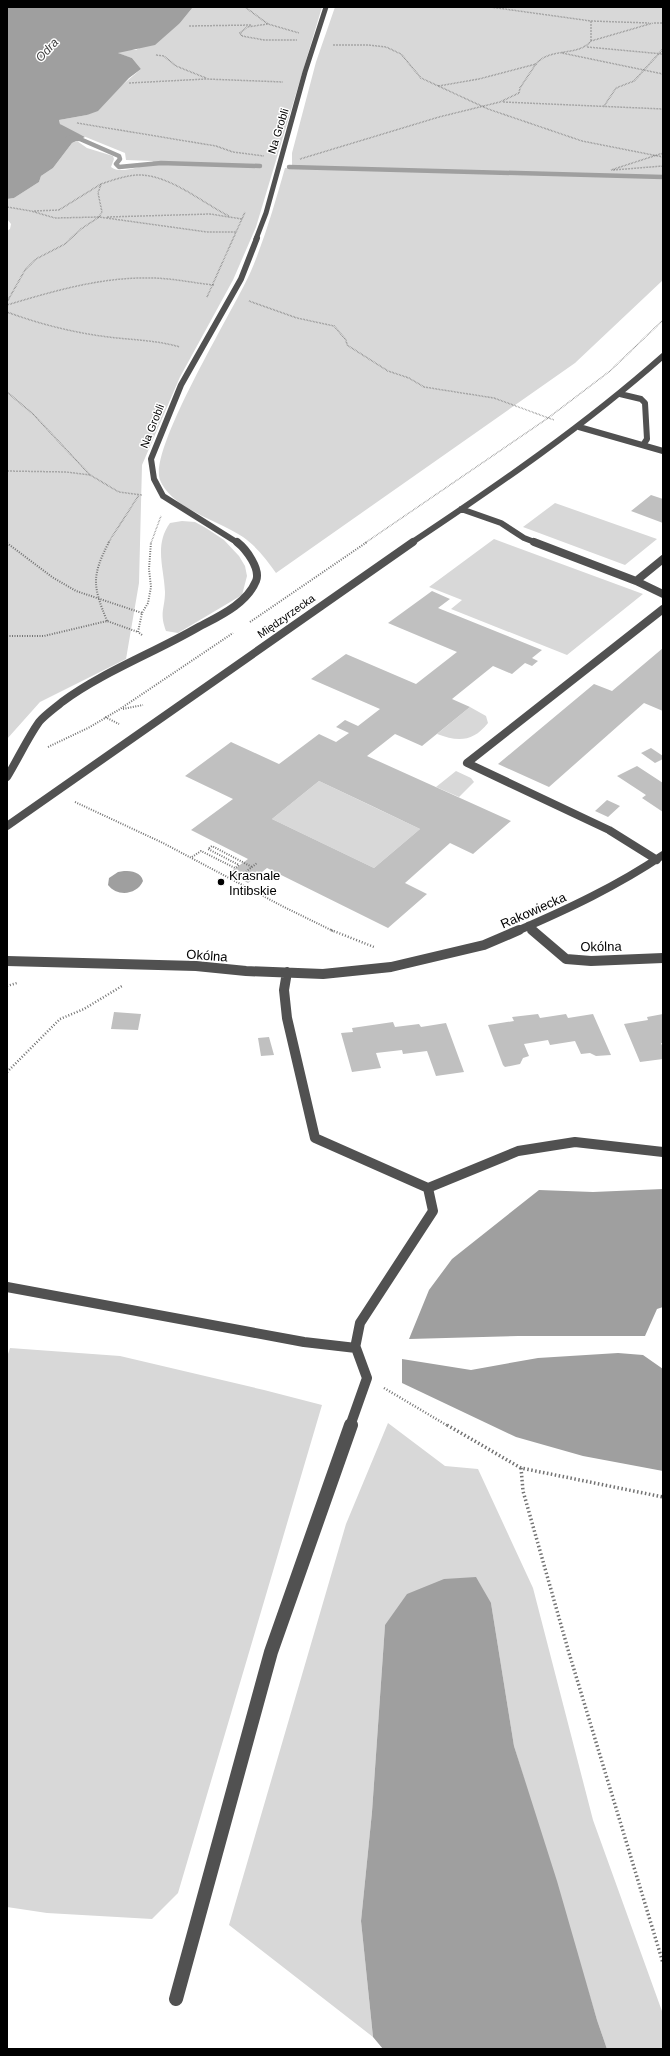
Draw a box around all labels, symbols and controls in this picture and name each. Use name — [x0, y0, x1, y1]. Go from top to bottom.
water label: Odra — [33, 35, 61, 65]
street label: Na Grobli — [265, 107, 291, 155]
street label: Na Grobli — [138, 402, 166, 450]
street label: Międzyrzecka — [255, 591, 318, 640]
place label: Krasnale Intibskie — [229, 868, 280, 898]
marker: Krasnale Intibskie — [216, 877, 226, 887]
street label: Rakowiecka — [498, 889, 569, 932]
street label: Okólna — [580, 939, 622, 954]
street label: Okólna — [186, 947, 229, 964]

